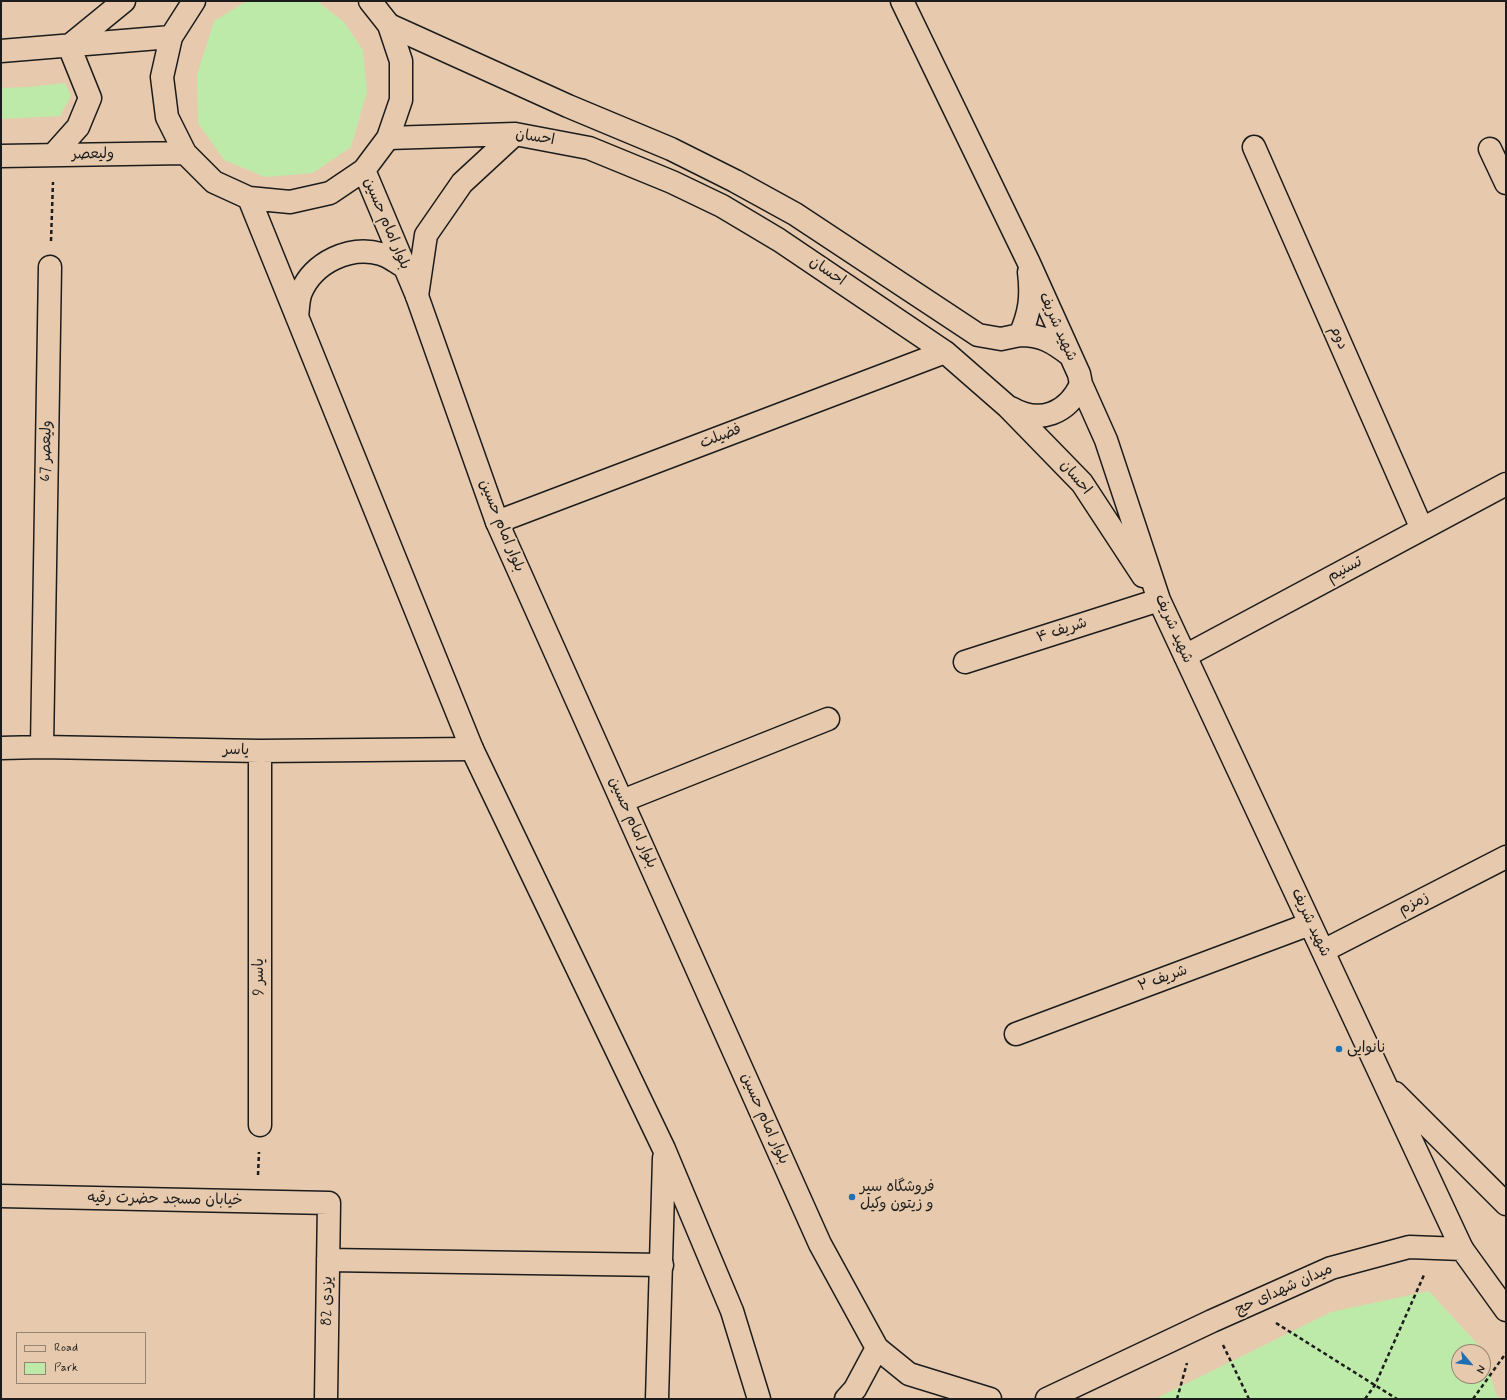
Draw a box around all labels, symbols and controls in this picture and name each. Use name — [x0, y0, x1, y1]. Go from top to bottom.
street label: احسان — [514, 126, 556, 150]
street label: ولیعصر — [72, 146, 114, 164]
street label: بلوار امام حسین — [359, 175, 413, 273]
street label: احسان — [806, 253, 848, 291]
street label: شهید شریف — [1034, 290, 1080, 364]
street label: دوم — [1325, 323, 1351, 353]
street label: ولیعصر 67 — [37, 420, 57, 482]
street label: فضیلت — [698, 421, 744, 453]
street label: احسان — [1055, 457, 1095, 499]
street label: بلوار امام حسین — [474, 477, 528, 575]
street label: تسنیم — [1324, 553, 1366, 587]
street label: شهید شریف — [1150, 592, 1196, 666]
street label: شریف ۴ — [1034, 614, 1090, 648]
street label: یاسر — [223, 742, 249, 760]
street label: بلوار امام حسین — [604, 775, 660, 871]
street label: شهید شریف — [1286, 886, 1334, 960]
street label: زمزم — [1396, 889, 1432, 919]
street label: یاسر 9 — [251, 958, 269, 996]
street label: شریف ۲ — [1136, 962, 1190, 996]
place label: نانوایی — [1347, 1040, 1386, 1058]
marker: نانوایی — [1334, 1044, 1344, 1054]
street label: بلوار امام حسین — [736, 1071, 792, 1167]
place label: فروشگاه سیر و زیتون وکیل — [860, 1179, 934, 1214]
street label: خیابان مسجد حضرت رقیه — [87, 1190, 243, 1210]
marker: فروشگاه سیر و زیتون وکیل — [847, 1192, 857, 1202]
street label: میدان شهدای حج — [1232, 1260, 1336, 1320]
street label: یزدی 82 — [319, 1276, 337, 1326]
legend — [16, 1332, 146, 1384]
text: Road — [54, 1340, 78, 1356]
north arrow — [1451, 1344, 1491, 1384]
text: Park — [54, 1360, 78, 1376]
text: N — [1473, 1363, 1489, 1376]

